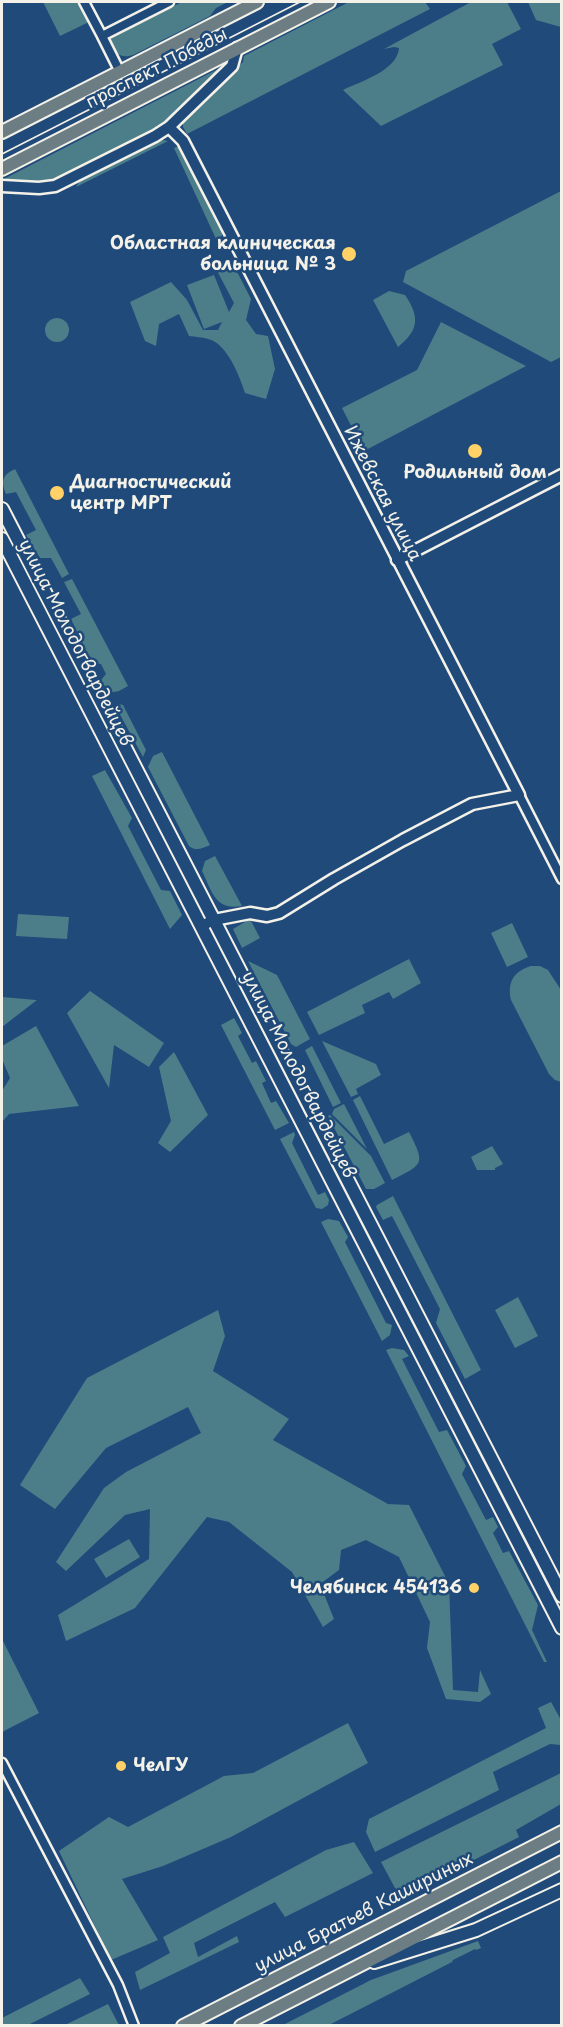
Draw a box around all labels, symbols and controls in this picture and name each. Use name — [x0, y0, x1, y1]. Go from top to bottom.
street label: проспект Победы — [83, 24, 231, 114]
place label: Областная клиническая больница № 3 — [110, 233, 336, 276]
marker: Областная клиническая больница № 3 — [340, 245, 358, 263]
street label: Ижевская улица — [339, 423, 425, 565]
marker: Родильный дом — [466, 442, 484, 460]
place label: Родильный дом — [403, 462, 547, 484]
place label: Диагностический центр МРТ — [70, 472, 232, 514]
marker: Диагностический центр МРТ — [48, 484, 66, 502]
street label: улица Молодогвардейцев — [13, 536, 137, 750]
street label: улица Молодогвардейцев — [236, 968, 360, 1182]
place label: Челябинск 454136 — [290, 1577, 462, 1599]
marker: Челябинск 454136 — [467, 1581, 481, 1595]
place label: ЧелГУ — [133, 1755, 188, 1777]
marker: ЧелГУ — [114, 1759, 128, 1773]
street label: улица Братьев Кашириных — [251, 1848, 477, 1978]

